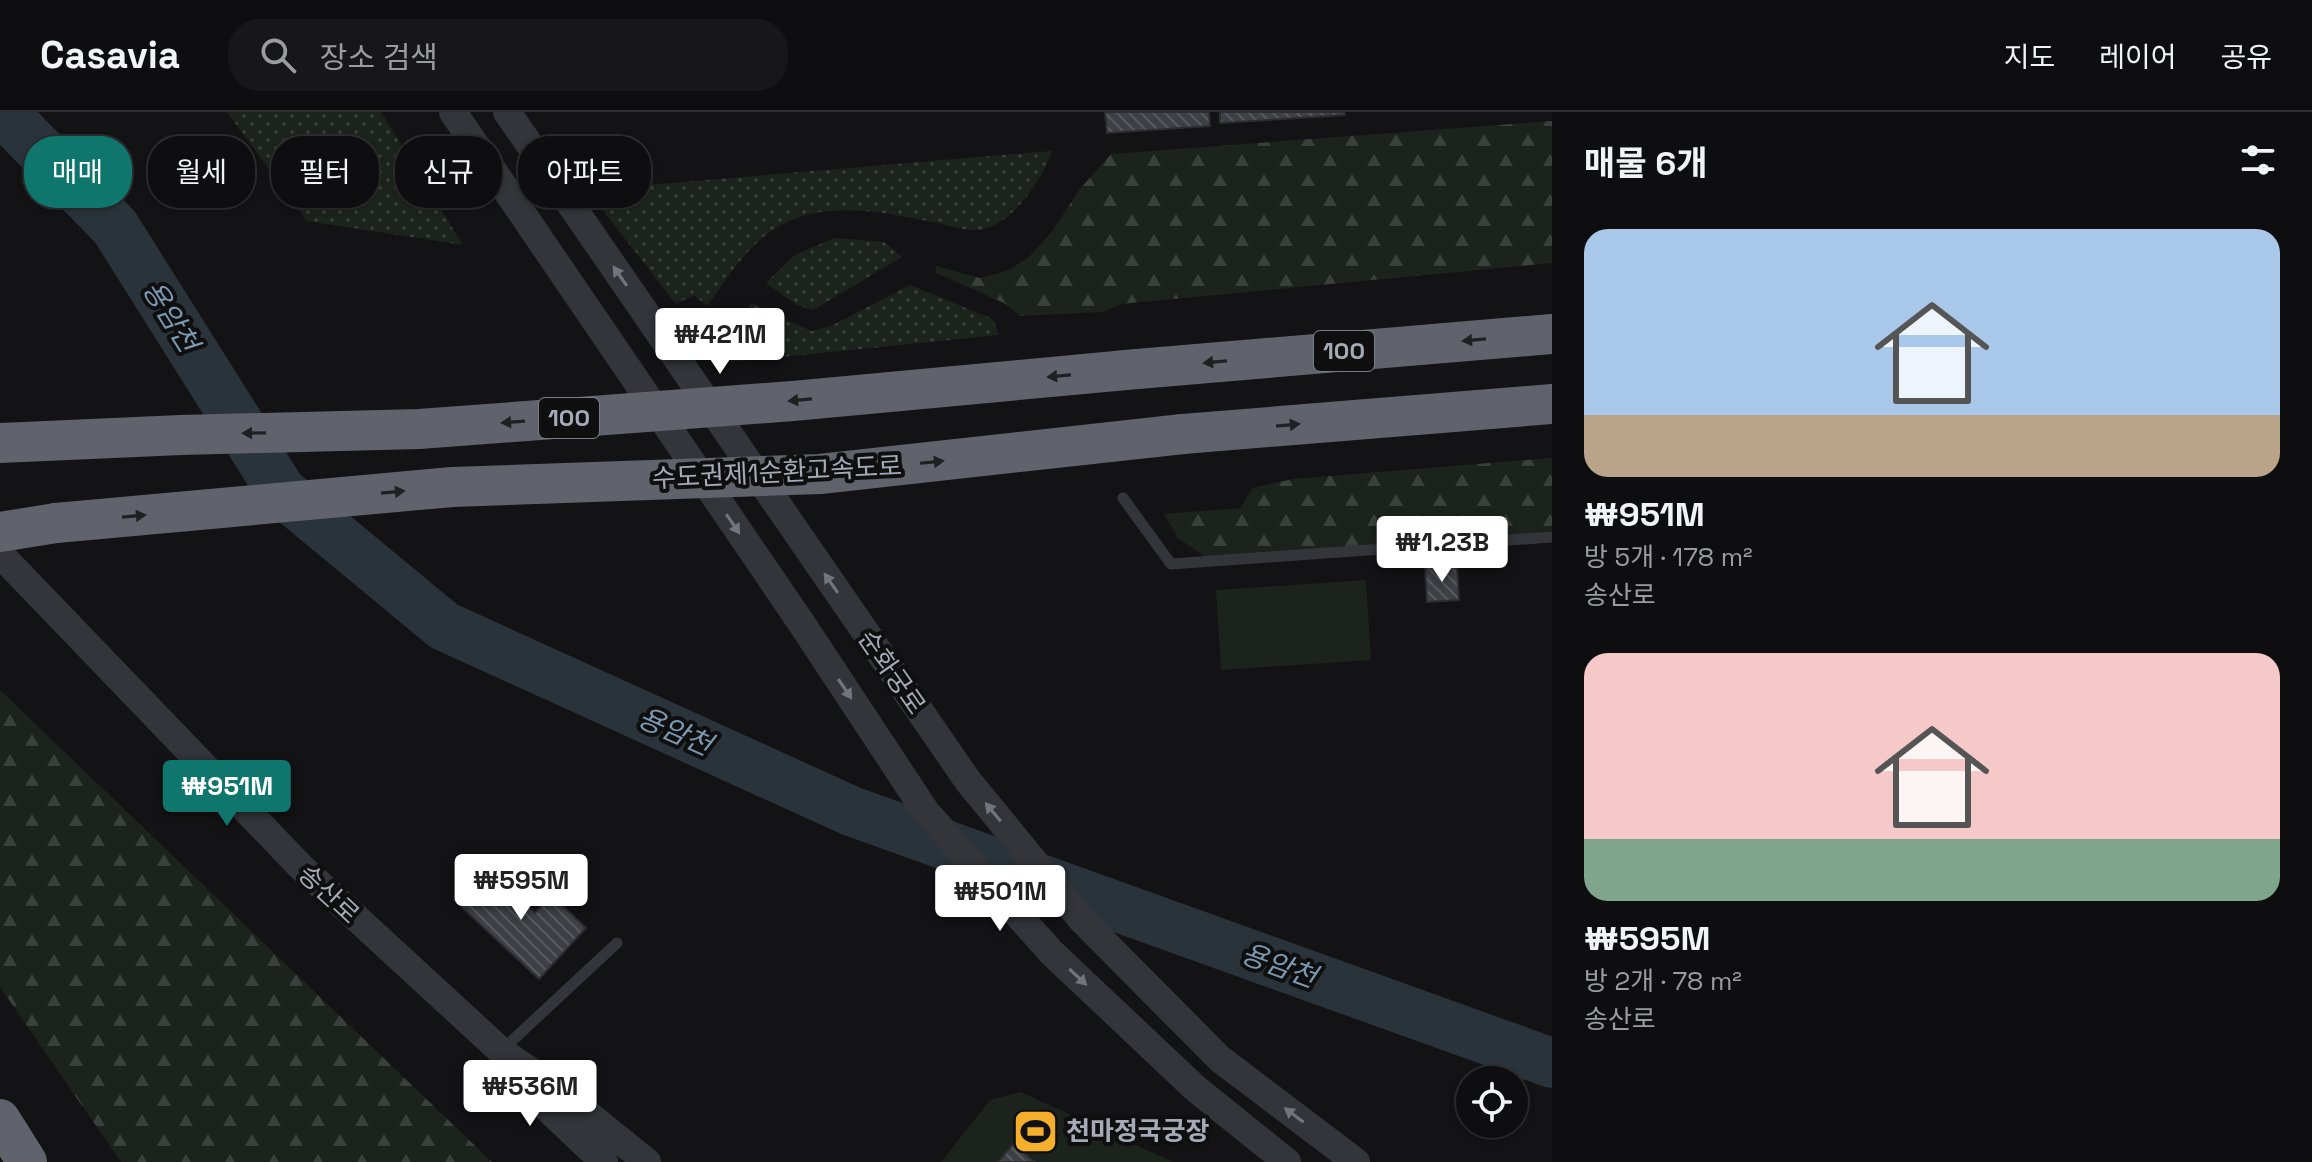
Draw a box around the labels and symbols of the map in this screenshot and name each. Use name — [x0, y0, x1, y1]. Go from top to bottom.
one-way arrow — [613, 266, 628, 287]
water label: 용암천 — [135, 274, 208, 361]
pin: ₩421M — [664, 308, 776, 376]
road number: 100 — [1314, 331, 1374, 371]
one-way arrow — [1461, 334, 1486, 347]
one-way arrow — [1202, 356, 1227, 369]
one-way arrow — [1046, 370, 1071, 383]
one-way arrow — [787, 394, 812, 407]
road number: 100 — [539, 398, 599, 438]
one-way arrow — [500, 416, 525, 429]
one-way arrow — [1276, 419, 1301, 432]
one-way arrow — [241, 427, 266, 440]
street label: 수도권제1순환고속도로 — [651, 448, 903, 496]
one-way arrow — [920, 455, 945, 468]
one-way arrow — [381, 486, 406, 499]
one-way arrow — [122, 509, 147, 522]
one-way arrow — [725, 513, 740, 534]
pin: ₩1.23B — [1377, 516, 1507, 584]
one-way arrow — [824, 572, 839, 593]
street label: 순화궁로 — [851, 623, 933, 721]
one-way arrow — [837, 678, 851, 700]
water label: 용암천 — [632, 699, 721, 764]
pin: ₩951M — [171, 760, 283, 828]
one-way arrow — [985, 802, 1002, 822]
pin: ₩595M — [465, 854, 577, 922]
street label: 송산로 — [291, 857, 367, 931]
pin: ₩501M — [944, 865, 1056, 933]
water label: 용암천 — [1237, 935, 1325, 996]
one-way arrow — [1068, 968, 1087, 986]
pin: ₩536M — [474, 1060, 586, 1128]
sports icon: 천마정국궁장 — [1011, 1107, 1059, 1155]
one-way arrow — [1283, 1107, 1304, 1123]
place label: 천마정국궁장 — [1066, 1114, 1210, 1148]

